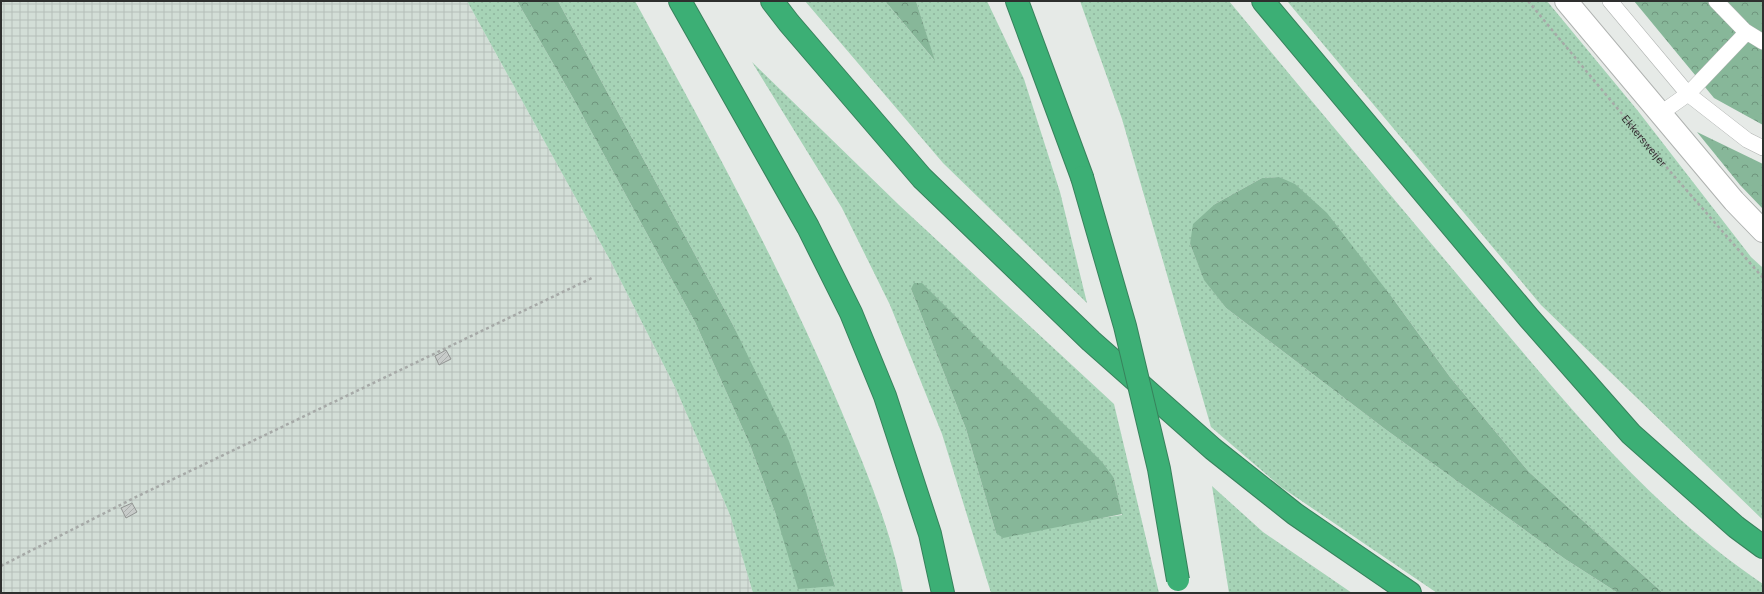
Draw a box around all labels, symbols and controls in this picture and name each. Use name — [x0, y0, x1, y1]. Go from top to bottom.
street label: Ekkersweijer — [1619, 112, 1670, 170]

